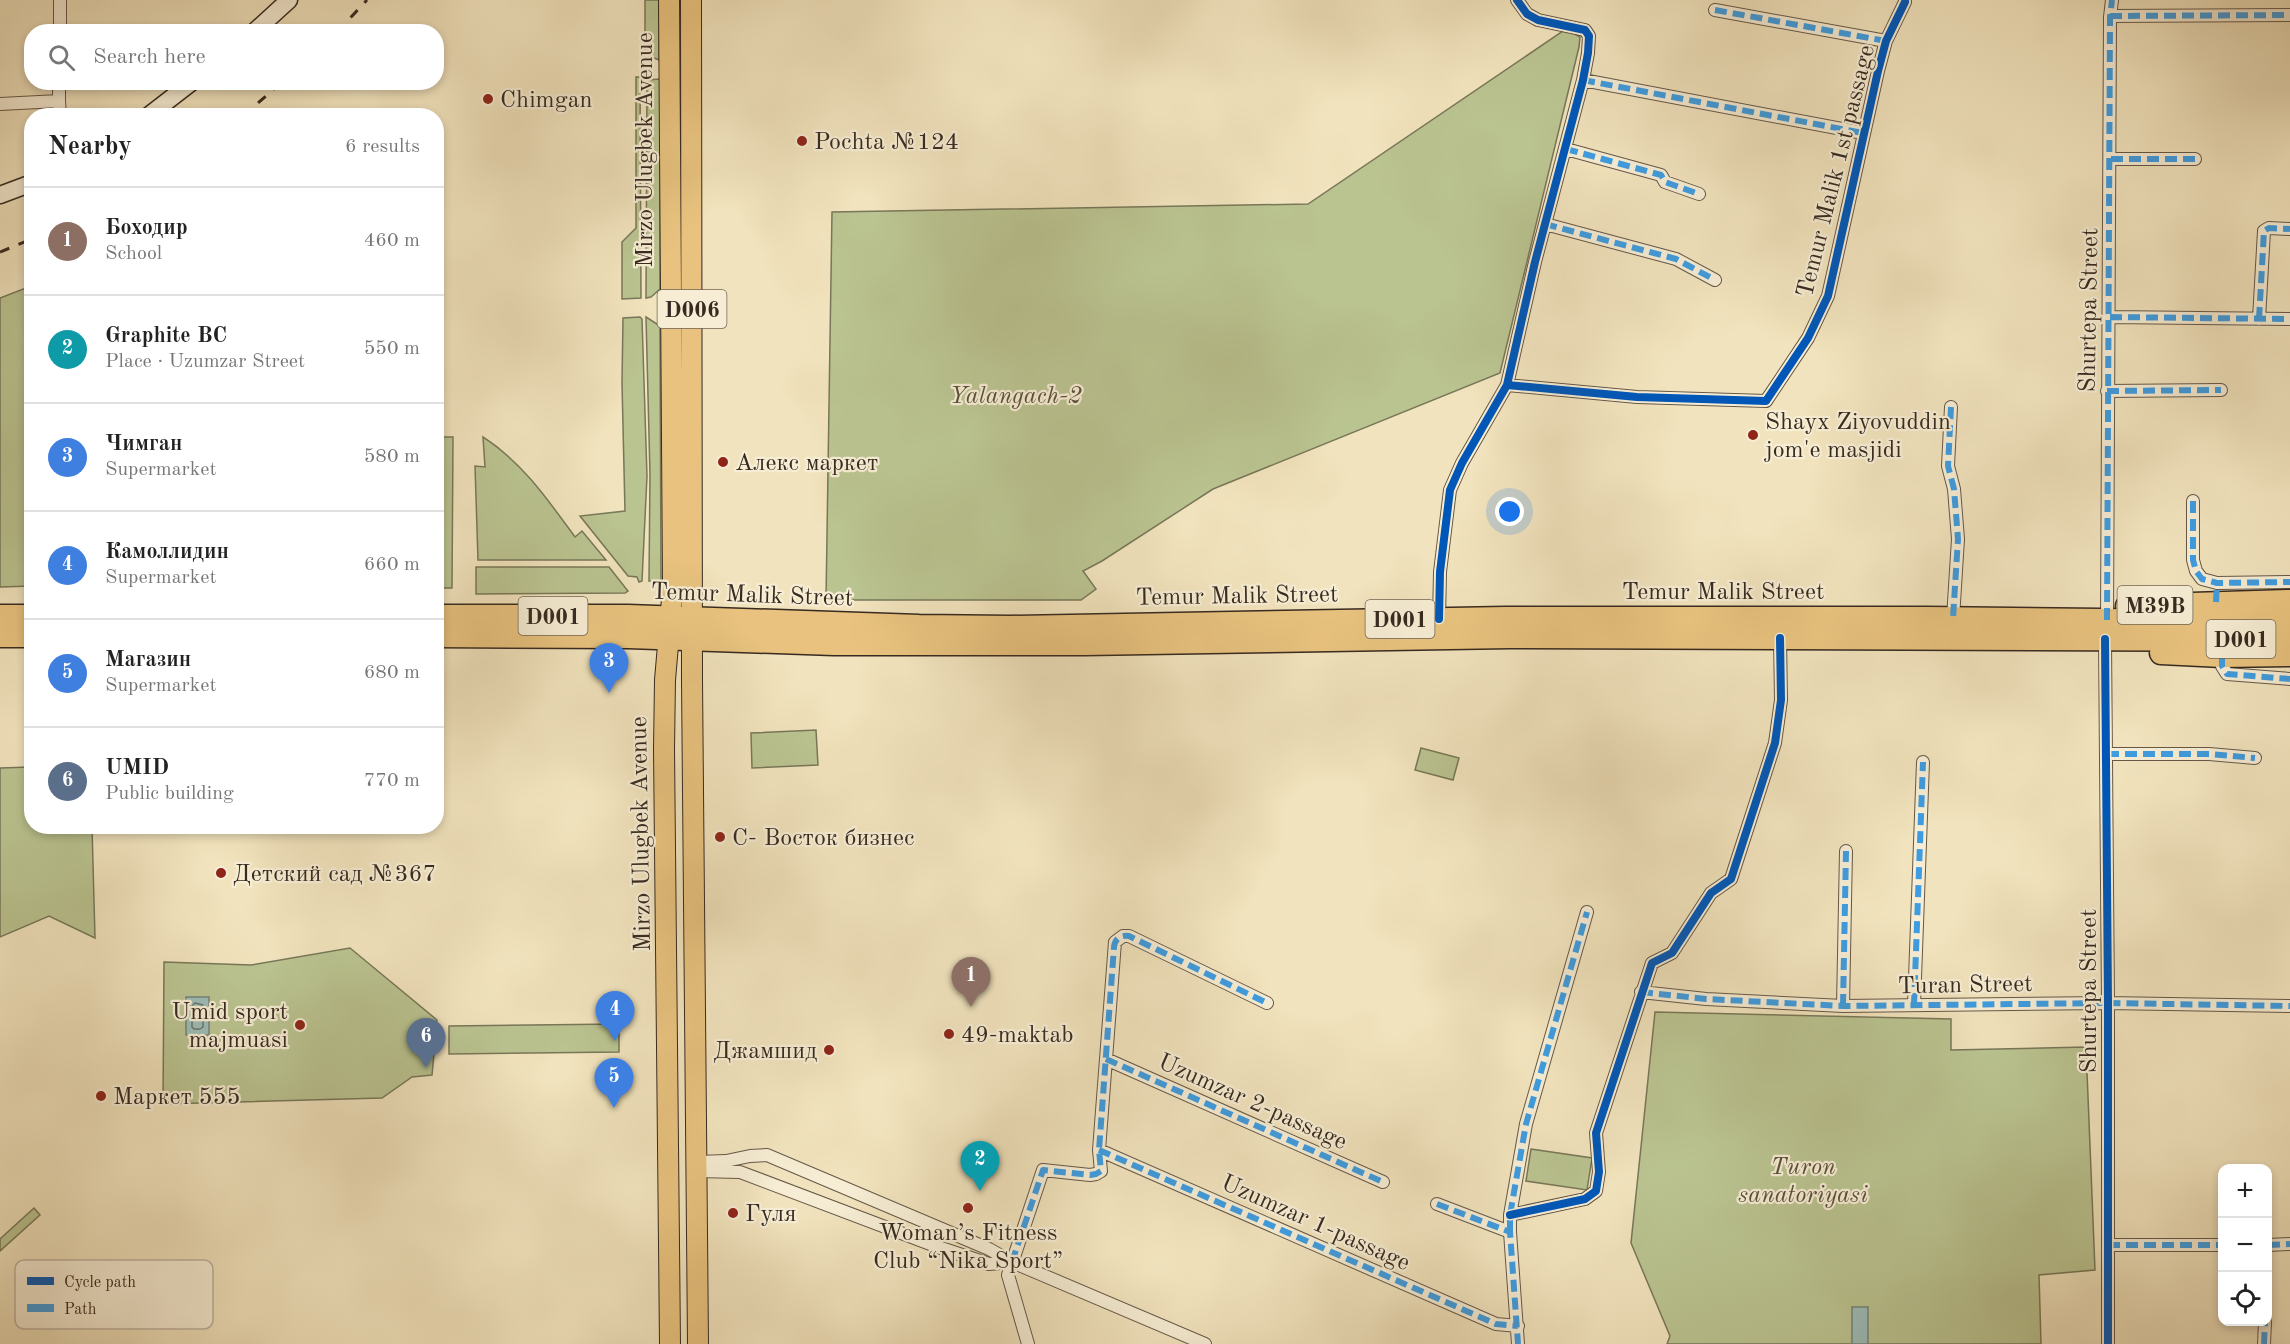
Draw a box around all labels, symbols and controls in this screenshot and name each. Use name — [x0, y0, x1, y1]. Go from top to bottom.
search box — [24, 24, 444, 90]
street label: Mirzo Ulugbek Avenue — [634, 32, 658, 268]
icon: search — [45, 41, 78, 74]
street label: Temur Malik 1st passage — [1794, 43, 1880, 300]
text: Search here — [93, 46, 206, 68]
place label: Chimgan — [500, 89, 592, 113]
marker: Chimgan — [481, 92, 495, 106]
place label: Pochta №124 — [814, 131, 959, 155]
text: Nearby — [48, 134, 132, 160]
marker: Pochta №124 — [795, 134, 809, 148]
text: 6 results — [345, 137, 420, 157]
text: Боходир — [105, 217, 188, 239]
street label: Shurtepa Street — [2077, 228, 2103, 393]
text: 1 — [62, 231, 73, 251]
text: 460 m — [364, 231, 420, 251]
text: School — [105, 244, 162, 264]
road number: D006 — [658, 290, 726, 328]
text: Graphite BC — [105, 325, 227, 347]
text: 2 — [62, 339, 73, 359]
text: 550 m — [364, 339, 420, 359]
text: Place · Uzumzаr Street — [105, 352, 305, 372]
park label: Yalangach-2 — [950, 385, 1082, 409]
place label: Shayx Ziyovuddin jom'e masjidi — [1764, 411, 1951, 463]
marker: Shayx Ziyovuddin jom'e masjidi — [1746, 428, 1760, 442]
text: Чимган — [105, 433, 182, 455]
text: 3 — [62, 447, 73, 467]
text: 580 m — [364, 447, 420, 467]
place label: Алекс маркет — [735, 452, 878, 476]
marker: Алекс маркет — [716, 455, 730, 469]
text: Supermarket — [105, 460, 216, 480]
your location — [1495, 497, 1524, 526]
text: Камоллидин — [105, 541, 229, 563]
text: 4 — [62, 555, 73, 575]
text: 660 m — [364, 555, 420, 575]
text: Supermarket — [105, 568, 216, 588]
street label: Temur Malik Street — [650, 580, 854, 612]
street label: Temur Malik Street — [1622, 581, 1824, 605]
street label: Temur Malik Street — [1135, 583, 1339, 611]
road number: M39B — [2118, 586, 2192, 624]
road number: D001 — [518, 597, 588, 635]
road number: D001 — [1366, 600, 1434, 638]
road number: D001 — [2206, 620, 2276, 658]
pin: 3 — [590, 644, 628, 693]
text: Магазин — [105, 649, 191, 671]
text: 5 — [62, 663, 73, 683]
text: 680 m — [364, 663, 420, 683]
text: Supermarket — [105, 676, 216, 696]
street label: Mirzo Ulugbek Avenue — [628, 716, 656, 952]
text: UMID — [105, 757, 169, 779]
text: 6 — [62, 771, 73, 791]
text: 770 m — [364, 771, 420, 791]
text: Public building — [105, 784, 234, 804]
place label: С- Восток бизнес — [732, 827, 915, 851]
marker: С- Восток бизнес — [713, 830, 727, 844]
place label: Детский сад №367 — [233, 863, 436, 887]
marker: Детский сад №367 — [214, 866, 228, 880]
street label: Shurtepa Street — [2078, 909, 2102, 1073]
pin: 1 — [952, 958, 990, 1007]
street label: Turan Street — [1897, 973, 2033, 999]
pin: 4 — [596, 992, 634, 1041]
place label: Umid sport majmuasi — [172, 1001, 288, 1053]
marker: Umid sport majmuasi — [293, 1018, 307, 1032]
pin: 6 — [406, 1018, 446, 1068]
place label: 49-maktab — [961, 1024, 1074, 1048]
marker: 49-maktab — [942, 1027, 956, 1041]
place label: Джамшид — [713, 1040, 817, 1064]
marker: Джамшид — [822, 1043, 836, 1057]
street label: Uzumzаr 2-passage — [1154, 1050, 1350, 1155]
pin: 5 — [594, 1058, 634, 1108]
place label: Маркет 555 — [113, 1086, 240, 1110]
marker: Маркет 555 — [94, 1089, 108, 1103]
pin: 2 — [960, 1142, 1000, 1191]
park label: Turon sanatoriyasi — [1738, 1156, 1868, 1208]
map controls — [2218, 1164, 2272, 1326]
button: + — [2218, 1164, 2272, 1218]
street label: Uzumzаr 1-passage — [1217, 1171, 1413, 1276]
marker: Woman’s Fitness Club “Nika Sport” — [961, 1201, 975, 1215]
place label: Гуля — [745, 1203, 797, 1227]
marker: Гуля — [726, 1206, 740, 1220]
button: − — [2218, 1218, 2272, 1272]
place label: Woman’s Fitness Club “Nika Sport” — [873, 1222, 1063, 1274]
legend — [15, 1260, 213, 1329]
button: locate — [2218, 1272, 2272, 1326]
text: Cycle path — [64, 1275, 136, 1291]
text: Path — [64, 1302, 97, 1318]

